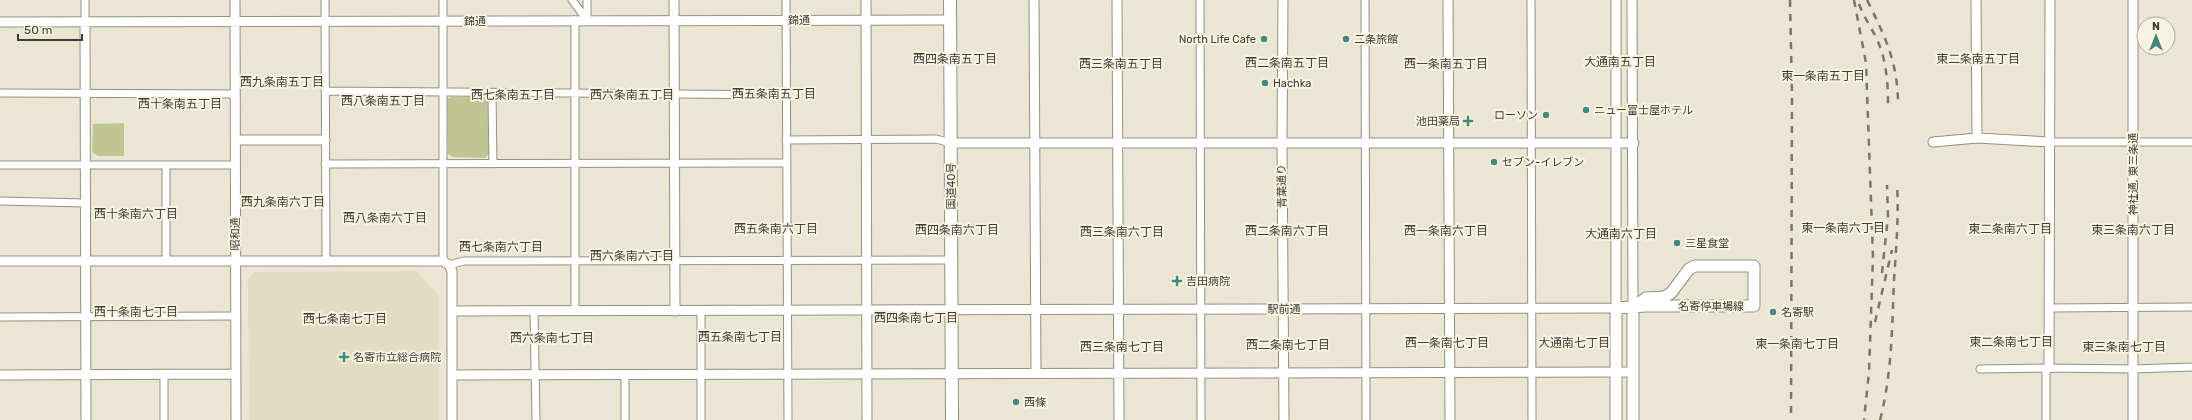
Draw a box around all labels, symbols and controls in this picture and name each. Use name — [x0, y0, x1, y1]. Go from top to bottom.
street label: 錦通 — [788, 14, 810, 27]
street label: 錦通 — [464, 15, 486, 28]
scale bar — [18, 16, 82, 42]
north arrow — [2136, 16, 2176, 56]
text: N — [2152, 20, 2160, 33]
text: 50 m — [24, 23, 52, 37]
place label: North Life Cafe — [1179, 33, 1256, 46]
place label: 二条旅館 — [1354, 33, 1398, 46]
marker: North Life Cafe — [1259, 34, 1269, 44]
marker: 二条旅館 — [1341, 34, 1351, 44]
district label: 西四条南五丁目 — [913, 52, 997, 66]
district label: 東二条南五丁目 — [1936, 52, 2020, 66]
district label: 大通南五丁目 — [1584, 55, 1656, 69]
district label: 西二条南五丁目 — [1245, 56, 1329, 70]
district label: 西三条南五丁目 — [1079, 57, 1163, 71]
district label: 西一条南五丁目 — [1404, 57, 1488, 71]
district label: 東一条南五丁目 — [1781, 69, 1865, 83]
district label: 西九条南五丁目 — [240, 75, 324, 89]
place label: Hachka — [1273, 77, 1311, 90]
marker: Hachka — [1260, 78, 1270, 88]
district label: 西五条南五丁目 — [732, 87, 816, 101]
district label: 西七条南五丁目 — [471, 88, 555, 102]
district label: 西六条南五丁目 — [590, 88, 674, 102]
district label: 西八条南五丁目 — [341, 94, 425, 108]
district label: 西十条南五丁目 — [138, 97, 222, 111]
place label: ニュー富士屋ホテル — [1594, 104, 1693, 117]
marker: ニュー富士屋ホテル — [1581, 105, 1591, 115]
place label: ローソン — [1494, 109, 1538, 122]
marker: ローソン — [1541, 110, 1551, 120]
place label: 池田薬局 — [1416, 115, 1460, 128]
marker: 池田薬局 — [1463, 116, 1473, 126]
street label: 神社通, 東三条通 — [2127, 133, 2140, 215]
place label: セブン-イレブン — [1502, 156, 1584, 169]
marker: セブン-イレブン — [1489, 157, 1499, 167]
street label: 国道40号 — [945, 163, 958, 209]
street label: 青葉通り — [1275, 164, 1289, 208]
district label: 西九条南六丁目 — [241, 195, 325, 209]
district label: 西十条南六丁目 — [94, 207, 178, 221]
district label: 西八条南六丁目 — [343, 211, 427, 225]
street label: 昭和通 — [229, 218, 242, 251]
district label: 東一条南六丁目 — [1801, 221, 1885, 235]
district label: 西五条南六丁目 — [734, 222, 818, 236]
district label: 東二条南六丁目 — [1968, 222, 2052, 236]
district label: 西四条南六丁目 — [915, 223, 999, 237]
district label: 東三条南六丁目 — [2091, 223, 2175, 237]
district label: 西二条南六丁目 — [1245, 224, 1329, 238]
district label: 西一条南六丁目 — [1404, 224, 1488, 238]
district label: 西三条南六丁目 — [1080, 225, 1164, 239]
district label: 大通南六丁目 — [1585, 227, 1657, 241]
place label: 三星食堂 — [1685, 237, 1729, 250]
marker: 三星食堂 — [1672, 238, 1682, 248]
district label: 西七条南六丁目 — [459, 240, 543, 254]
district label: 西六条南六丁目 — [590, 249, 674, 263]
marker: 吉田病院 — [1171, 275, 1183, 287]
place label: 吉田病院 — [1186, 275, 1230, 288]
street label: 名寄停車場線 — [1678, 300, 1744, 313]
street label: 駅前通 — [1268, 303, 1301, 316]
district label: 西十条南七丁目 — [94, 305, 178, 319]
place label: 名寄駅 — [1781, 306, 1814, 319]
marker: 名寄駅 — [1768, 307, 1778, 317]
district label: 西四条南七丁目 — [874, 311, 958, 325]
district label: 西七条南七丁目 — [303, 312, 387, 326]
district label: 西五条南七丁目 — [698, 330, 782, 344]
district label: 西六条南七丁目 — [510, 331, 594, 345]
district label: 東二条南七丁目 — [1969, 335, 2053, 349]
district label: 西一条南七丁目 — [1405, 336, 1489, 350]
district label: 大通南七丁目 — [1538, 336, 1610, 350]
district label: 東一条南七丁目 — [1755, 337, 1839, 351]
district label: 西二条南七丁目 — [1246, 338, 1330, 352]
district label: 西三条南七丁目 — [1080, 340, 1164, 354]
district label: 東三条南七丁目 — [2082, 340, 2166, 354]
marker: 名寄市立総合病院 — [338, 351, 350, 363]
place label: 名寄市立総合病院 — [353, 351, 441, 364]
place label: 西條 — [1024, 396, 1046, 409]
marker: 西條 — [1011, 397, 1021, 407]

